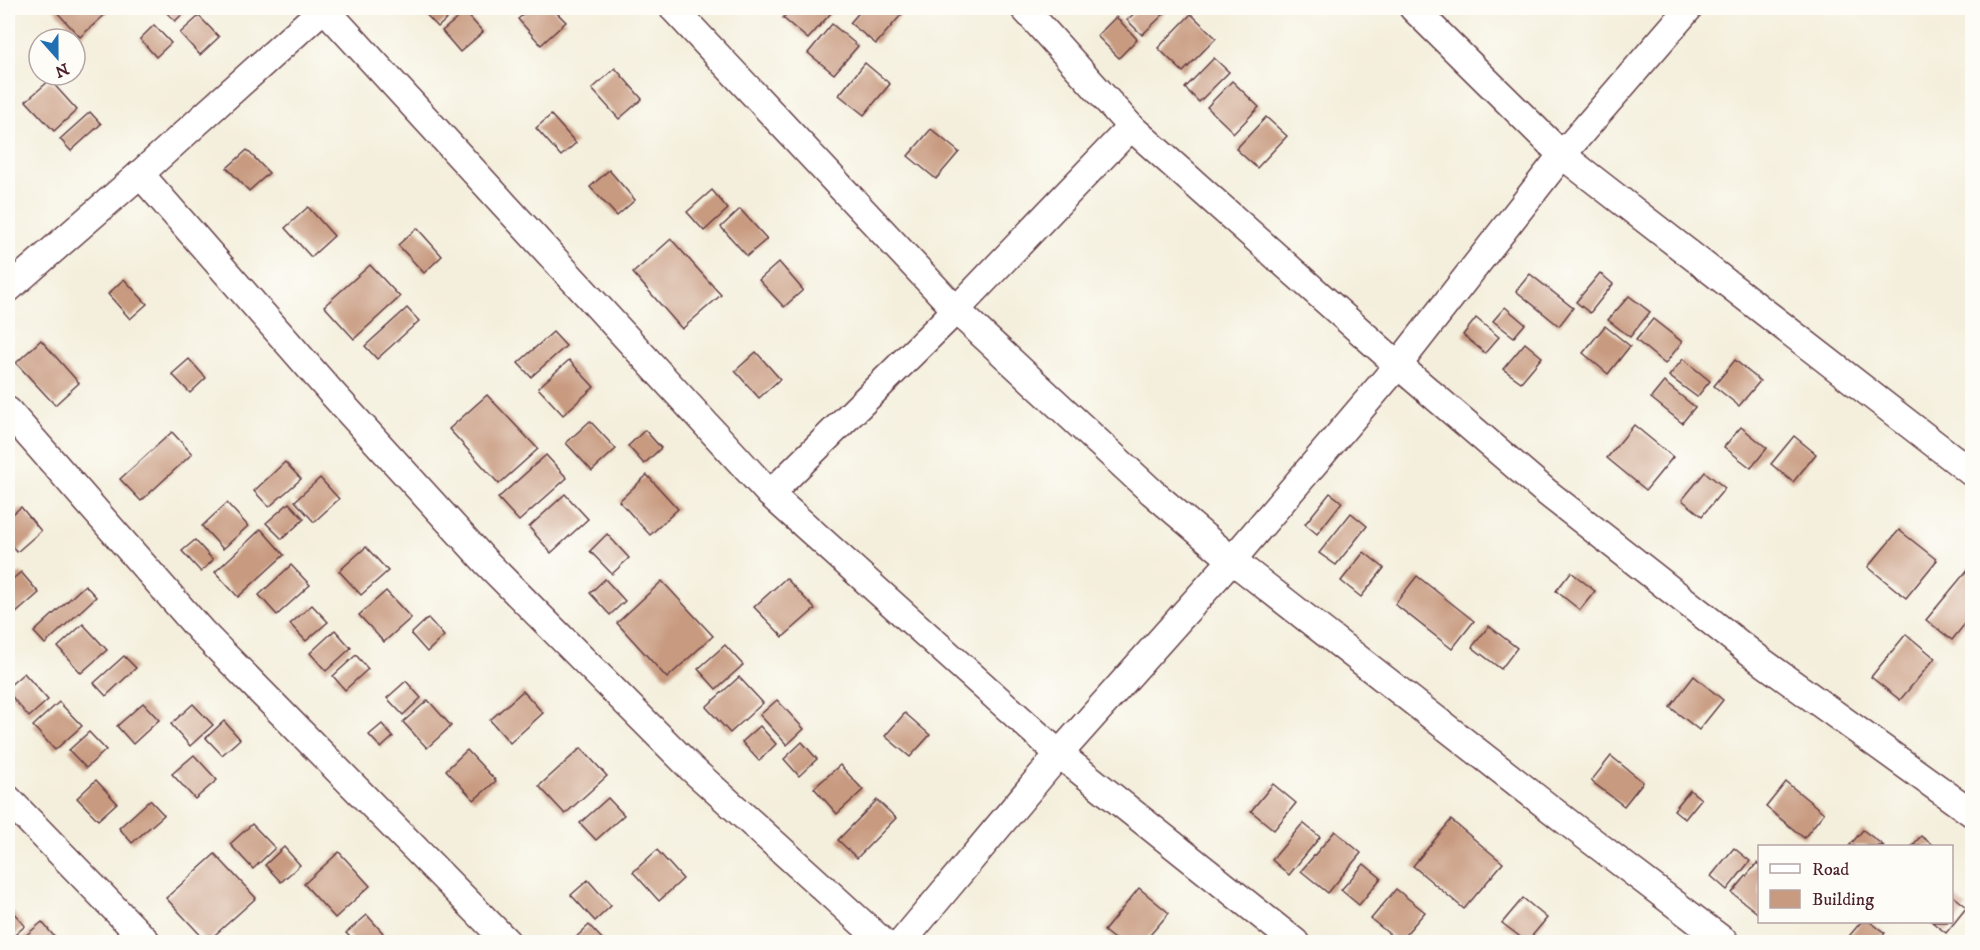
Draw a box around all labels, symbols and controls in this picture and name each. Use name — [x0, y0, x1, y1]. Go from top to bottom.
north arrow — [27, 27, 87, 87]
text: N — [52, 58, 72, 82]
legend — [1758, 845, 1953, 923]
text: Road — [1812, 859, 1849, 881]
text: Building — [1812, 889, 1874, 911]

